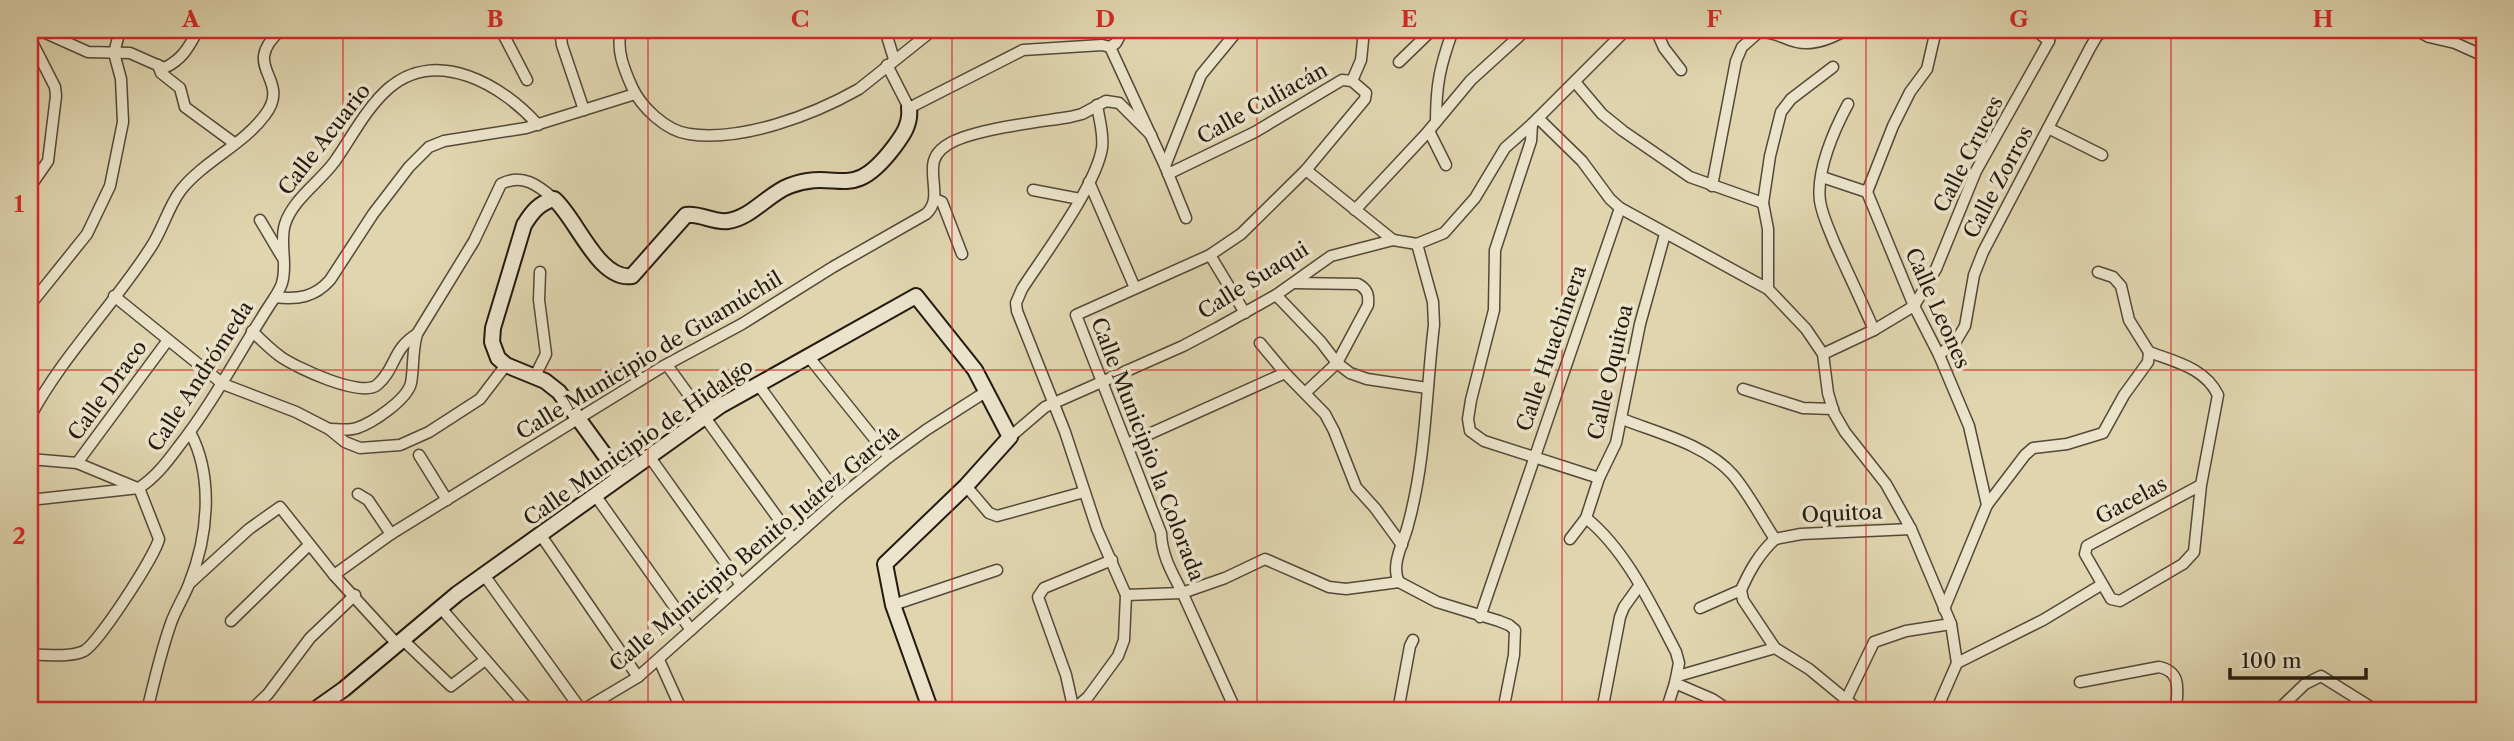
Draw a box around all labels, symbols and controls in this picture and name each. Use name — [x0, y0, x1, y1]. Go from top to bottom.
text: A — [181, 5, 201, 33]
text: B — [486, 5, 504, 33]
text: C — [791, 5, 809, 33]
text: D — [1095, 5, 1115, 33]
text: E — [1401, 5, 1417, 33]
text: F — [1706, 5, 1722, 33]
text: G — [2009, 5, 2029, 33]
text: H — [2313, 5, 2334, 33]
street label: Calle Culiacán — [1192, 57, 1332, 149]
street label: Calle Acuario — [273, 78, 375, 200]
street label: Calle Cruces — [1928, 92, 2008, 216]
street label: Calle Zorros — [1958, 122, 2038, 242]
text: 1 — [14, 190, 25, 218]
street label: Calle Suaqui — [1193, 236, 1313, 324]
street label: Calle Leones — [1900, 244, 1976, 372]
street label: Calle Huachinera — [1511, 261, 1591, 434]
street label: Calle Municipio de Guamúchil — [512, 266, 786, 444]
street label: Calle Andrómeda — [142, 295, 258, 456]
street label: Calle Oquitoa — [1582, 301, 1638, 442]
street label: Calle Municipio la Colorada — [1086, 314, 1210, 585]
street label: Calle Draco — [62, 335, 152, 445]
street label: Calle Municipio de Hidalgo — [519, 353, 757, 531]
street label: Calle Municipio Benito Juárez García — [604, 419, 905, 677]
street label: Gacelas — [2091, 471, 2171, 529]
street label: Oquitoa — [1801, 498, 1884, 528]
text: 2 — [12, 522, 26, 550]
scale bar — [2230, 636, 2367, 680]
text: 100 m — [2241, 648, 2302, 673]

